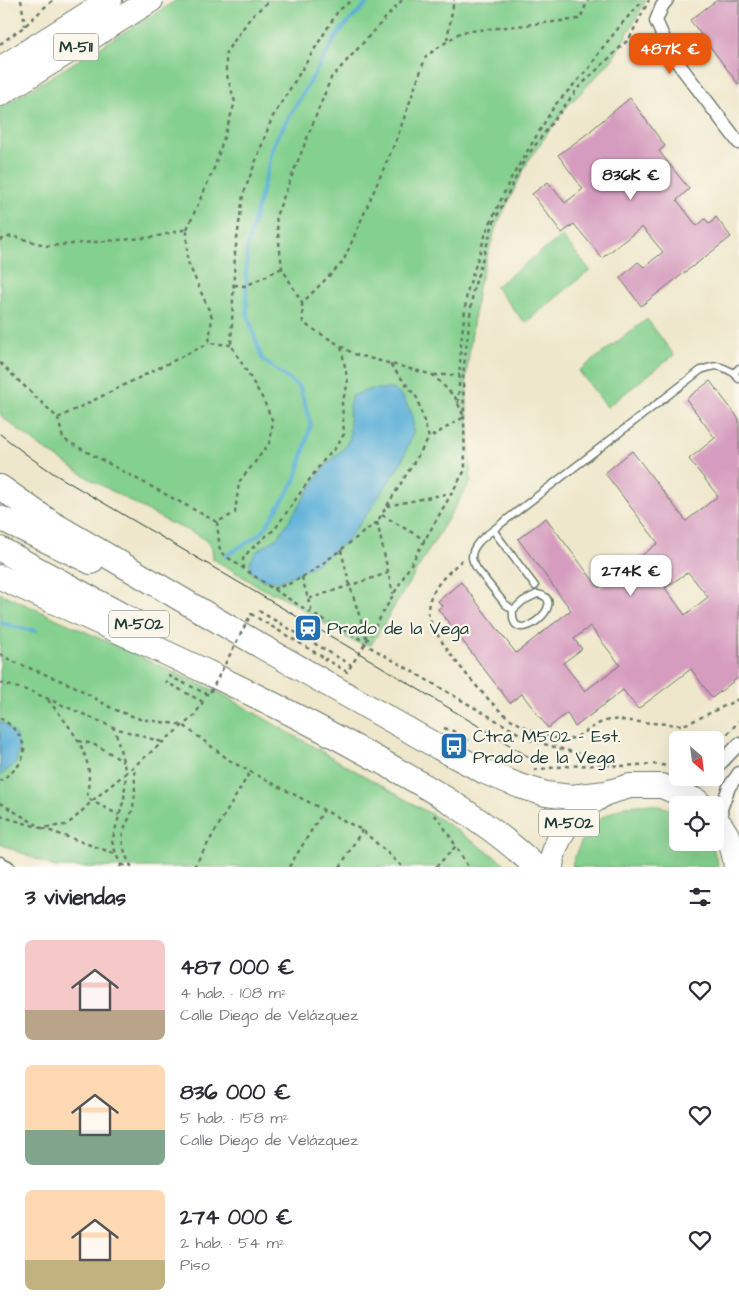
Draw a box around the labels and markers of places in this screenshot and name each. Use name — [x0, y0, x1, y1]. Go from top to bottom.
pin: 487K € — [629, 32, 711, 75]
pin: 836K € — [590, 158, 672, 201]
pin: 274K € — [590, 554, 672, 597]
station icon: Prado de la Vega — [293, 613, 323, 643]
place label: Prado de la Vega — [327, 616, 469, 642]
place label: Ctra. M502 - Est. Prado de la Vega — [473, 724, 621, 771]
bus stop icon: Ctra. M502 - Est. Prado de la Vega — [439, 731, 469, 761]

